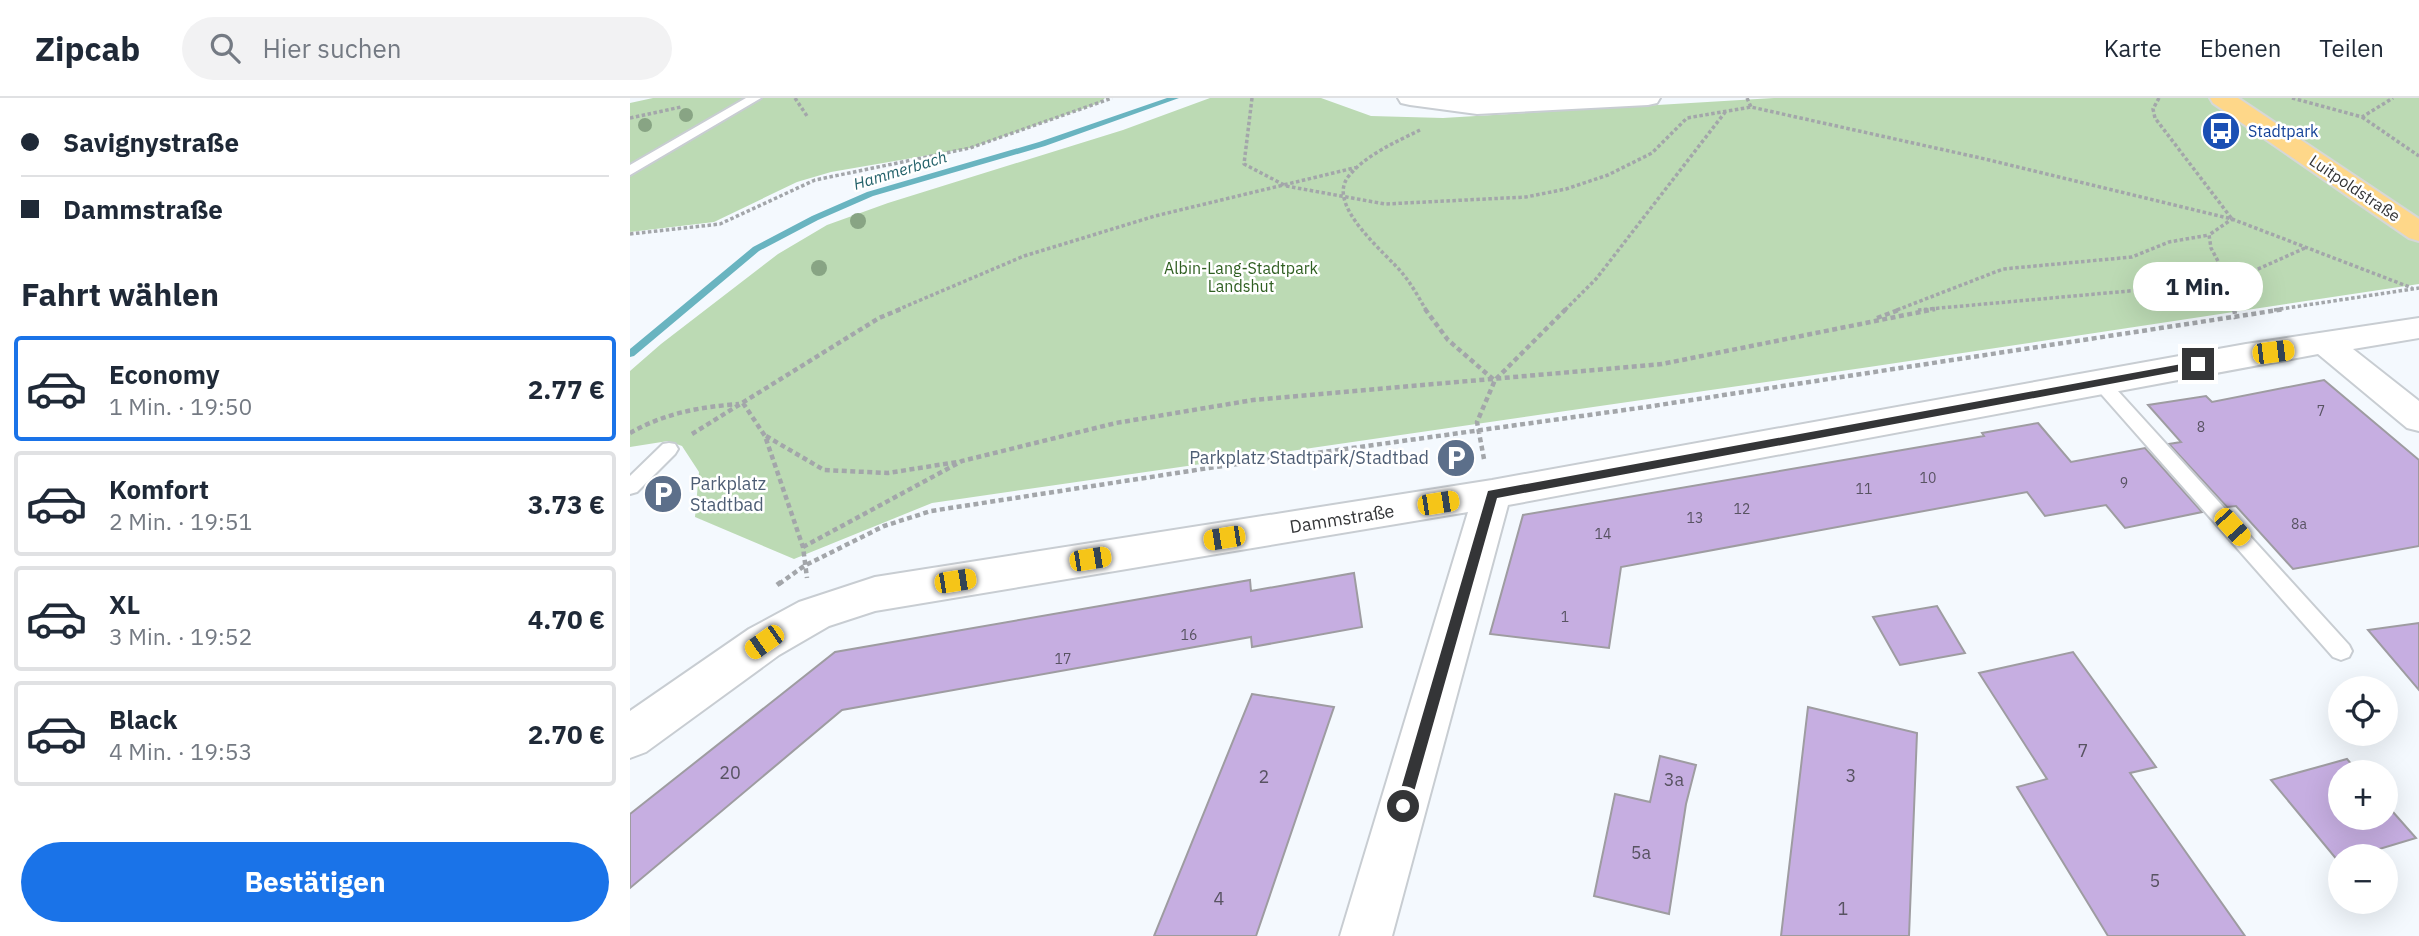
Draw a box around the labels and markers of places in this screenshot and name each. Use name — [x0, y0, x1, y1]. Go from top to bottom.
bus stop icon: Stadtpark — [2200, 110, 2242, 152]
place label: Stadtpark — [2248, 121, 2319, 141]
parking icon: Parkplatz Stadtpark/Stadtbad — [1435, 437, 1477, 479]
place label: Parkplatz Stadtpark/Stadtbad — [1189, 446, 1429, 469]
place label: Parkplatz Stadtbad — [690, 472, 766, 516]
parking icon: Parkplatz Stadtbad — [642, 473, 684, 515]

